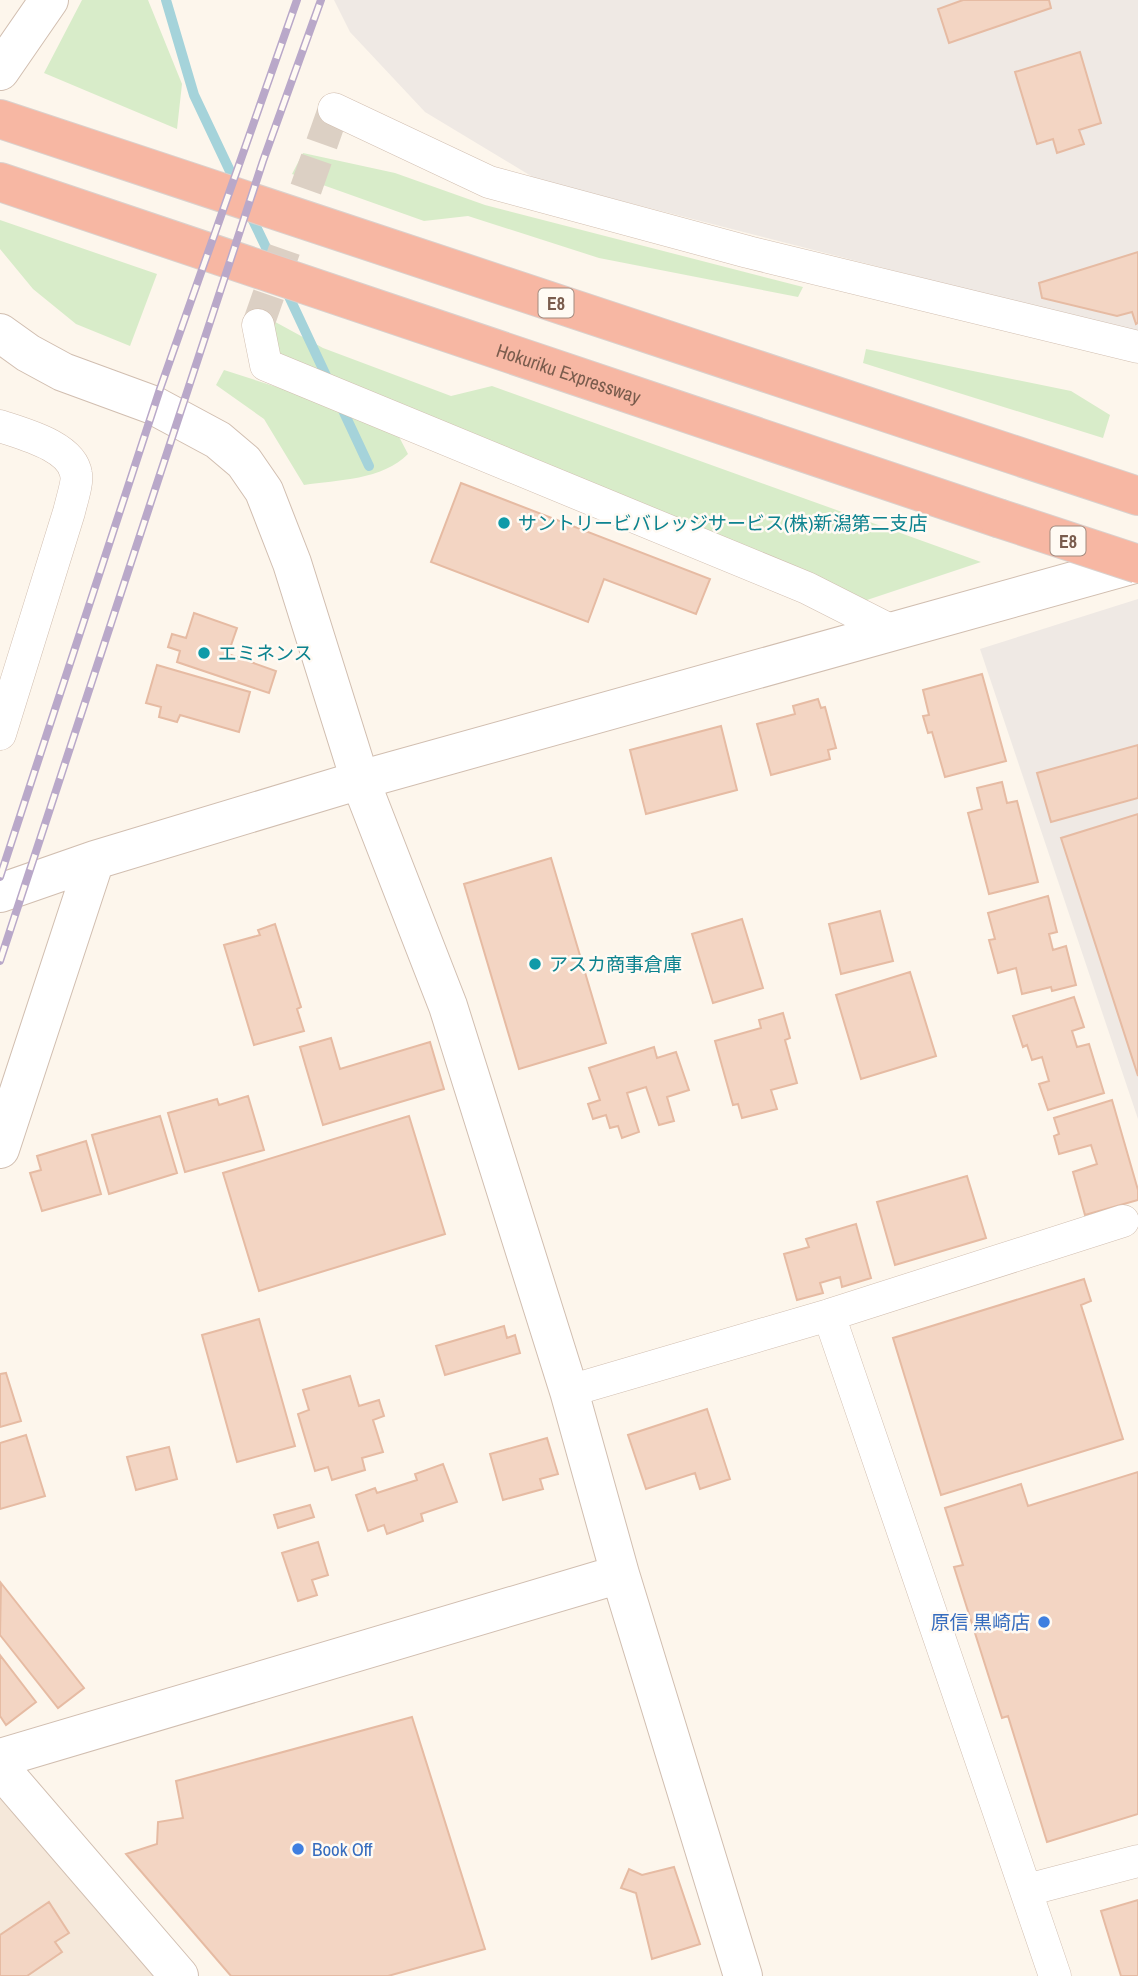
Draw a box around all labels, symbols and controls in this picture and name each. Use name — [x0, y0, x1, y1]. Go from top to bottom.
road number: E8 — [538, 288, 574, 318]
street label: Hokuriku Expressway — [493, 337, 644, 410]
place label: サントリービバレッジサービス(株)新潟第二支店 — [518, 510, 927, 536]
marker: サントリービバレッジサービス(株)新潟第二支店 — [496, 515, 512, 531]
road number: E8 — [1050, 526, 1086, 556]
place label: エミネンス — [218, 640, 313, 666]
marker: エミネンス — [196, 645, 212, 661]
place label: アスカ商事倉庫 — [549, 951, 682, 977]
marker: アスカ商事倉庫 — [527, 956, 543, 972]
place label: 原信 黒崎店 — [931, 1609, 1030, 1635]
marker: 原信 黒崎店 — [1036, 1614, 1052, 1630]
place label: Book Off — [312, 1836, 373, 1862]
marker: Book Off — [290, 1841, 306, 1857]

